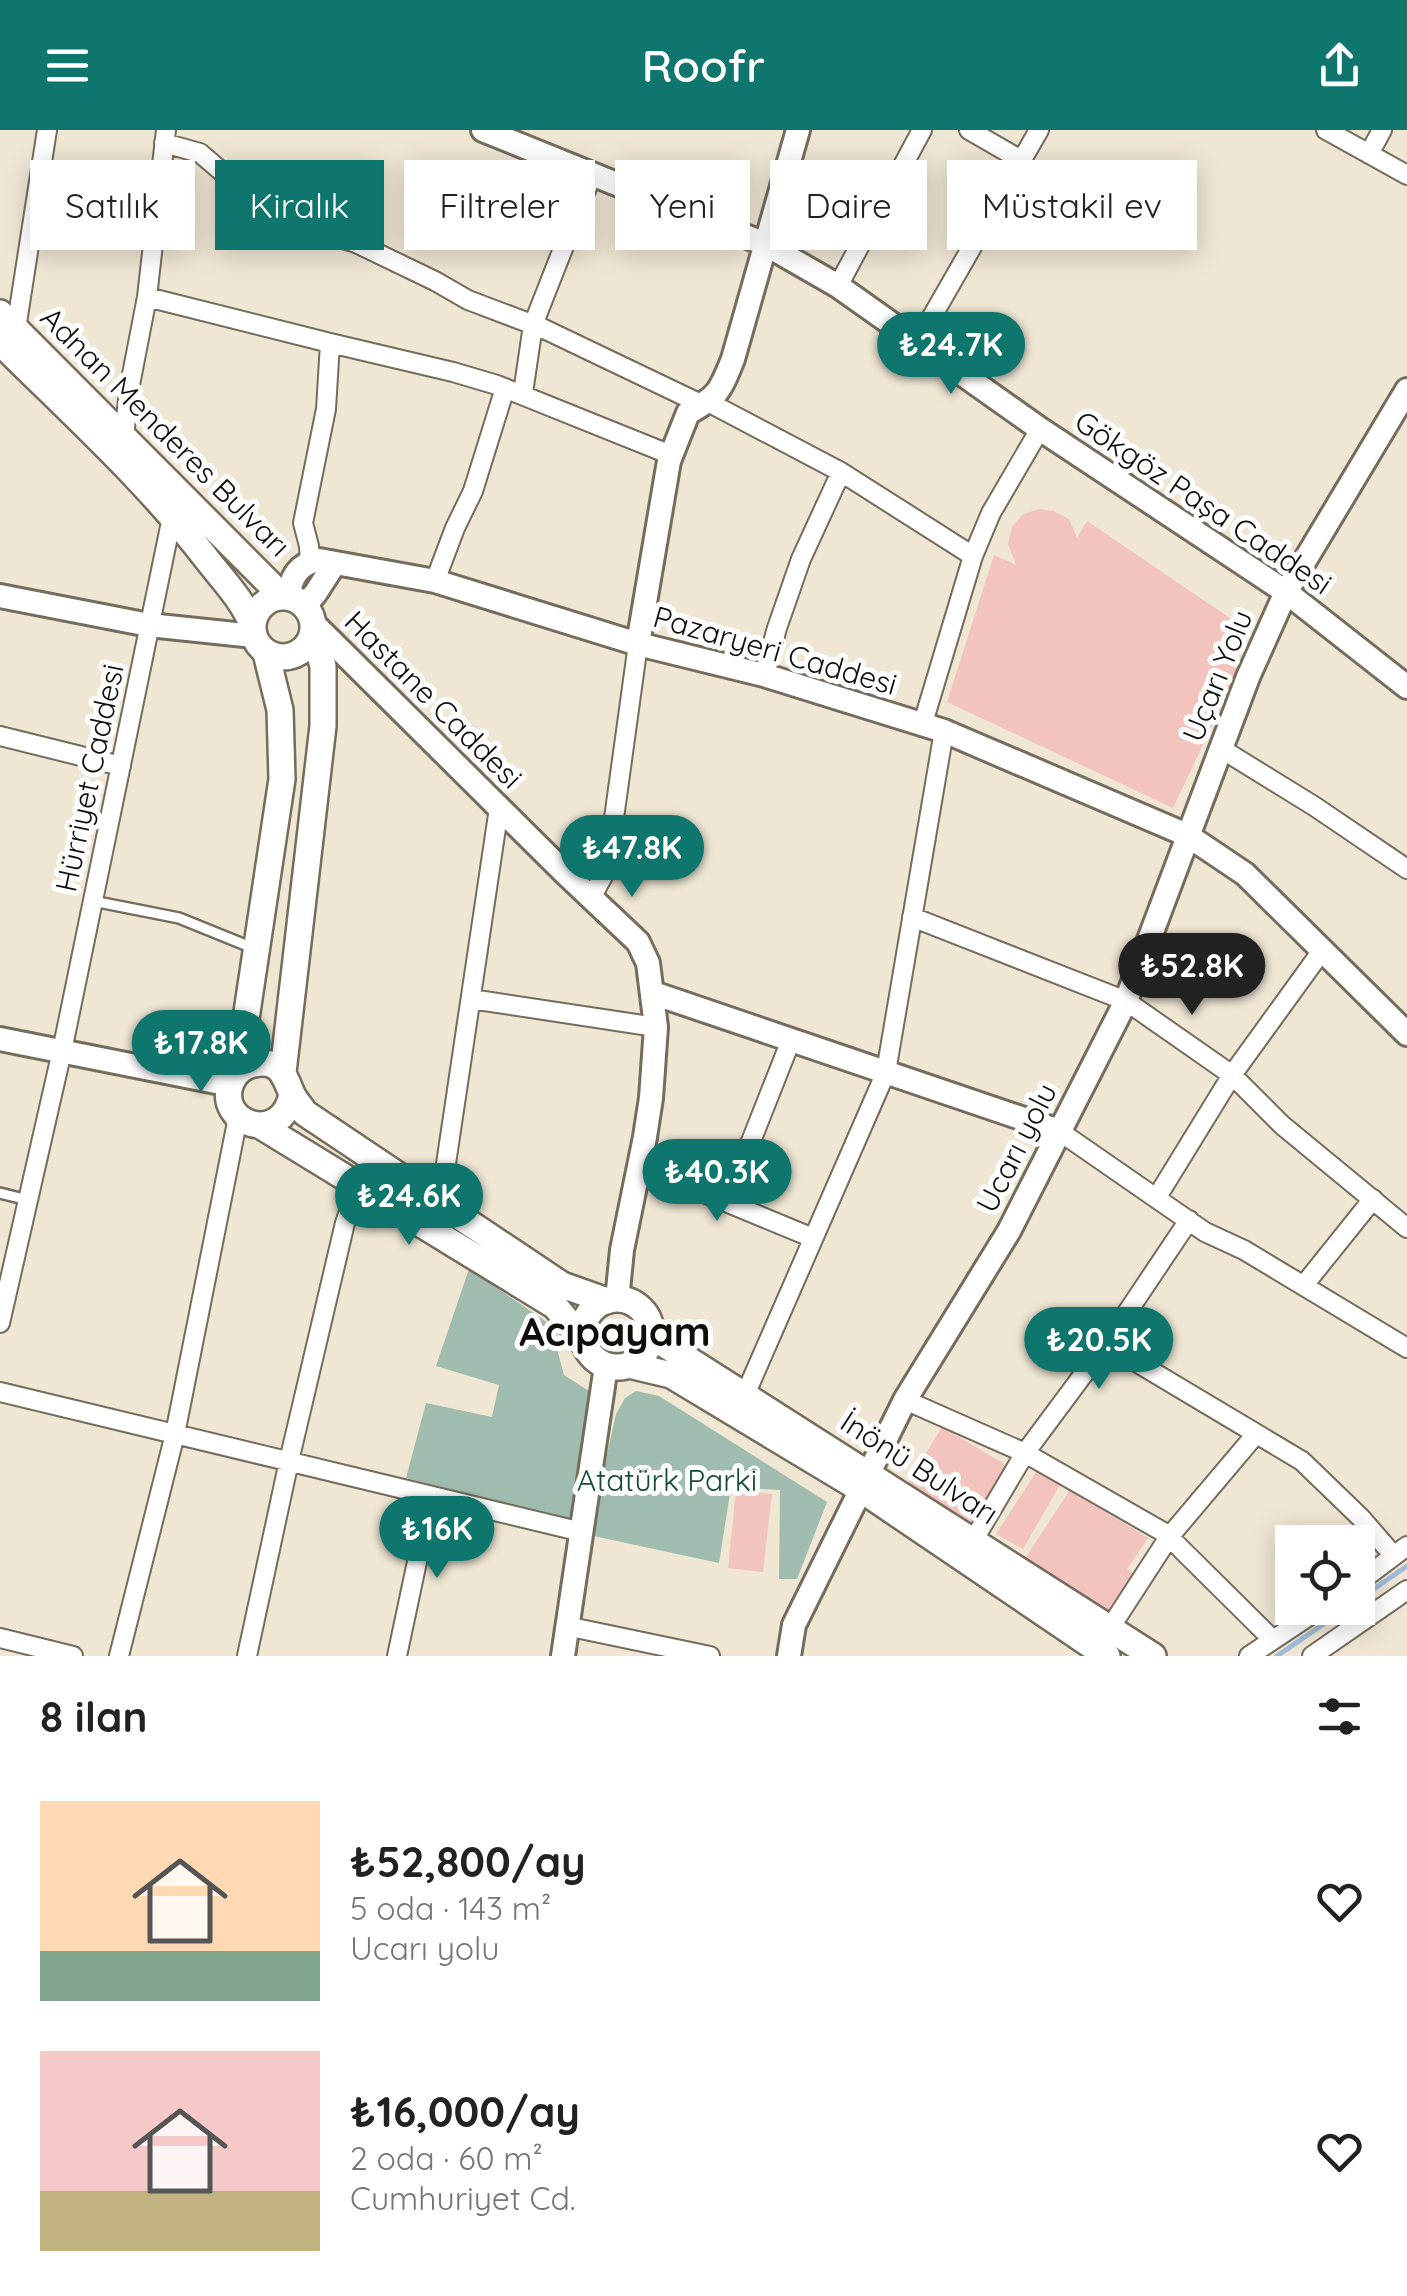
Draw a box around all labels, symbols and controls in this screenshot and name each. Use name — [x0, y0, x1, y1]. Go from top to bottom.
text: Roofr — [642, 37, 765, 93]
icon: menu — [40, 38, 95, 93]
icon: share — [1312, 38, 1367, 93]
chip: Satılık — [30, 160, 195, 250]
chip: Kiralık — [215, 160, 384, 250]
chip: Filtreler — [404, 160, 595, 250]
chip: Yeni — [615, 160, 750, 250]
chip: Daire — [770, 160, 927, 250]
chip: Müstakil ev — [947, 160, 1197, 250]
street label: Adnan Menderes Bulvarı — [33, 298, 299, 564]
pin: ₺24.7K — [870, 312, 1032, 397]
text: ₺24.7K — [899, 324, 1003, 364]
street label: Gökgöz Paşa Caddesi — [1068, 402, 1339, 602]
street label: Pazaryeri Caddesi — [649, 597, 901, 703]
street label: Hastane Caddesi — [337, 602, 531, 796]
street label: Uçarı Yolu — [1173, 604, 1261, 747]
street label: Hürriyet Caddesi — [46, 660, 132, 895]
pin: ₺47.8K — [551, 815, 713, 900]
text: ₺47.8K — [582, 827, 682, 867]
pin: ₺52.8K — [1111, 933, 1273, 1018]
text: ₺52.8K — [1140, 945, 1244, 985]
pin: ₺17.8K — [120, 1010, 282, 1095]
text: ₺17.8K — [154, 1022, 248, 1062]
street label: Ucarı yolu — [967, 1077, 1065, 1219]
pin: ₺40.3K — [636, 1139, 798, 1224]
text: ₺40.3K — [665, 1151, 769, 1191]
pin: ₺24.6K — [328, 1163, 490, 1248]
text: ₺24.6K — [357, 1175, 461, 1215]
district label: Acıpayam — [519, 1306, 711, 1356]
pin: ₺20.5K — [1018, 1307, 1180, 1392]
text: ₺20.5K — [1046, 1319, 1152, 1359]
street label: İnönü Bulvarı — [834, 1402, 1005, 1532]
park label: Atatürk Parki — [577, 1461, 757, 1499]
pin: ₺16K — [378, 1496, 496, 1581]
text: ₺16K — [401, 1508, 473, 1548]
map controls — [1275, 1525, 1375, 1625]
button: locate — [1275, 1525, 1375, 1625]
icon: filters — [1312, 1689, 1367, 1744]
text: 8 ilan — [40, 1690, 147, 1743]
text: ₺52,800/ay — [350, 1835, 586, 1888]
icon: home — [120, 1841, 240, 1961]
icon: heart — [1312, 1874, 1367, 1929]
text: 5 oda · 143 m² — [350, 1888, 551, 1928]
text: Ucarı yolu — [350, 1928, 499, 1968]
text: ₺16,000/ay — [350, 2085, 580, 2138]
icon: home — [120, 2091, 240, 2211]
icon: heart — [1312, 2124, 1367, 2179]
text: 2 oda · 60 m² — [350, 2138, 543, 2178]
text: Cumhuriyet Cd. — [350, 2178, 576, 2218]

